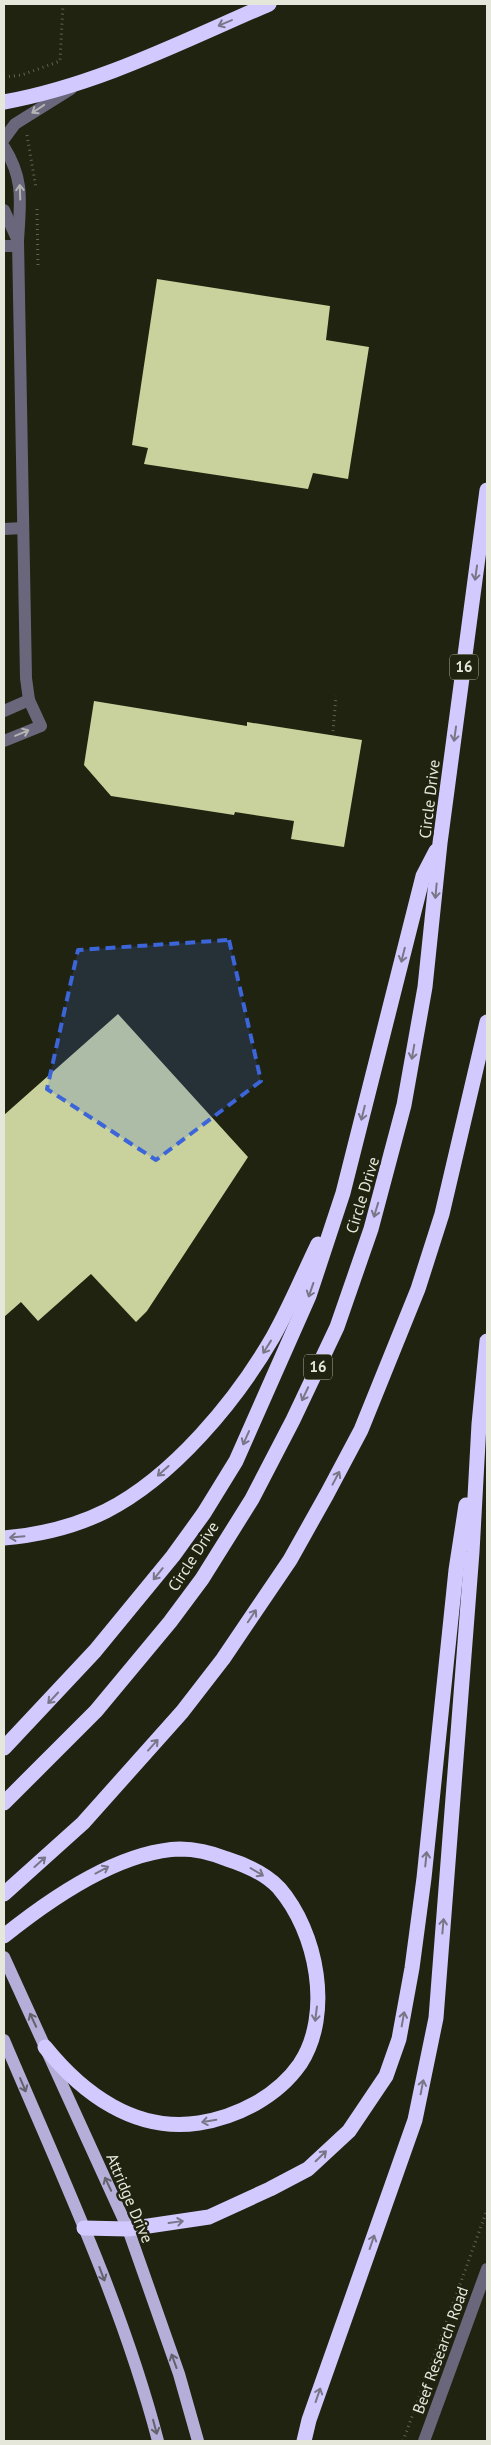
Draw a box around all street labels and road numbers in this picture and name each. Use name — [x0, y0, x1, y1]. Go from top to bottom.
road number: 16 — [450, 654, 478, 680]
street label: Circle Drive — [414, 759, 444, 839]
street label: Circle Drive — [341, 1154, 383, 1236]
road number: 16 — [304, 1354, 332, 1380]
street label: Circle Drive — [163, 1517, 223, 1595]
street label: Attridge Drive — [102, 2150, 158, 2246]
street label: Beef Research Road — [408, 2284, 472, 2416]

